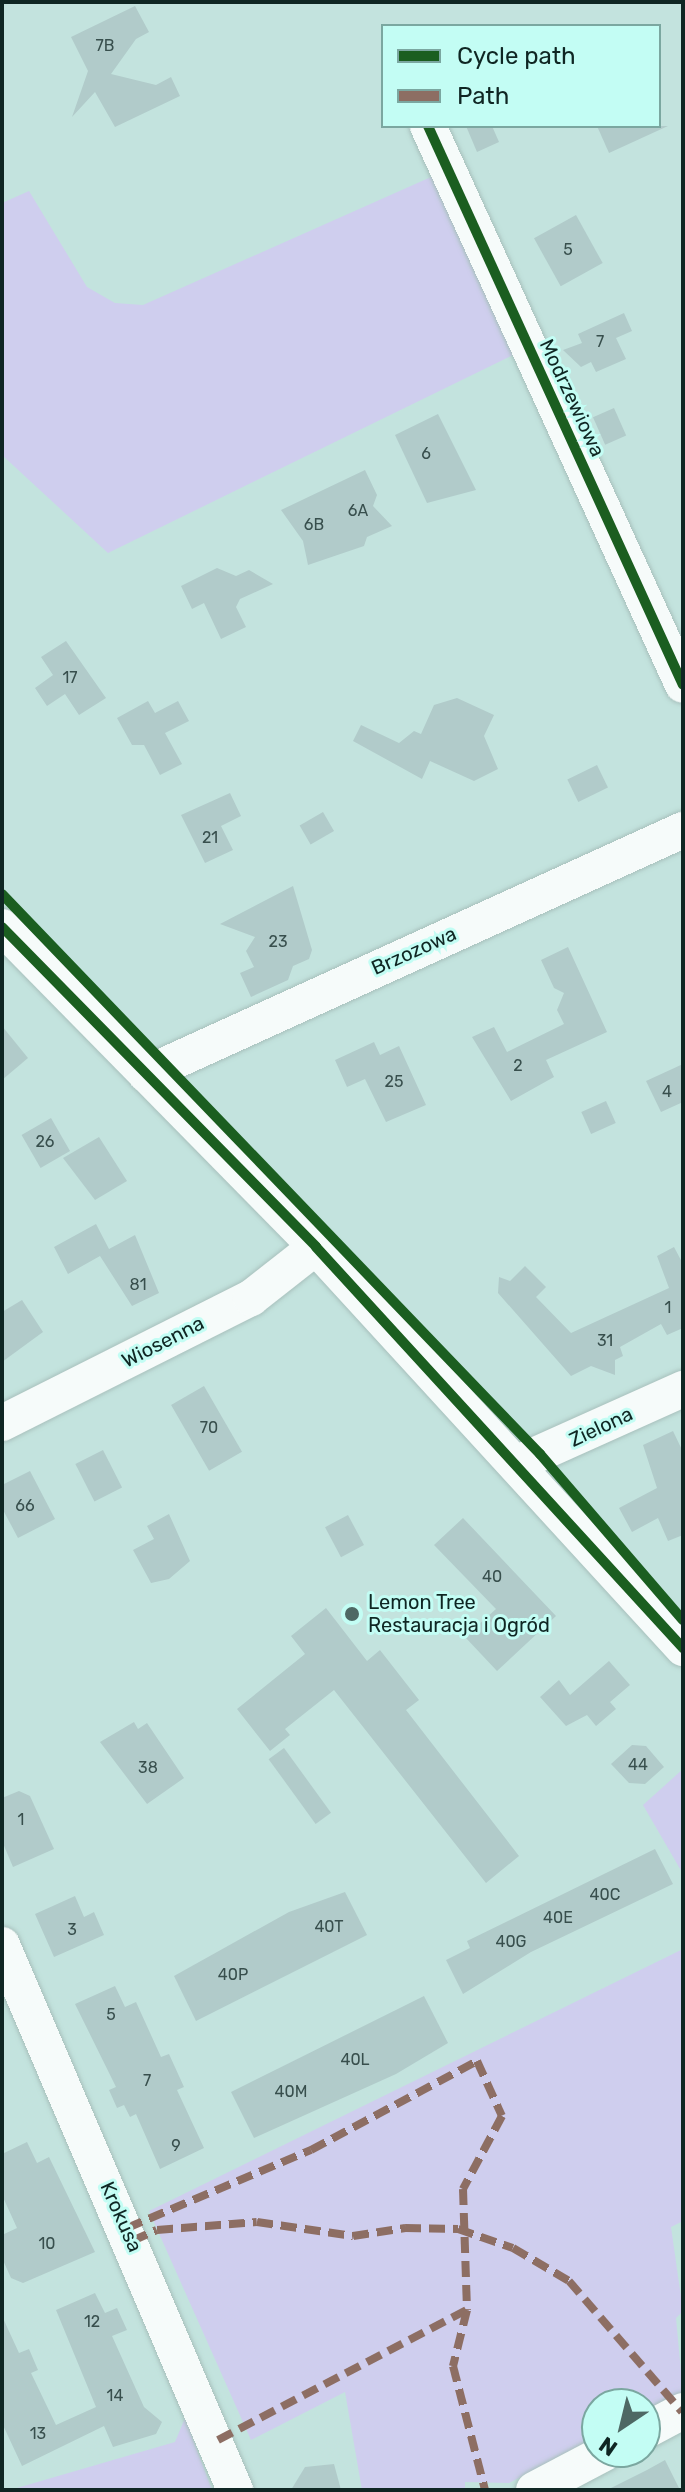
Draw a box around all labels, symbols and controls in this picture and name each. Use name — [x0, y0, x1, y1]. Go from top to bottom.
legend — [381, 24, 661, 128]
house number: 7B — [96, 36, 114, 56]
text: Cycle path — [457, 42, 576, 70]
text: Path — [457, 82, 509, 110]
house number: 5 — [563, 240, 573, 260]
house number: 7 — [596, 332, 604, 352]
street label: Modrzewiowa — [534, 336, 610, 460]
house number: 6 — [421, 444, 431, 464]
house number: 6A — [348, 501, 368, 521]
house number: 6B — [304, 515, 324, 535]
house number: 17 — [62, 668, 78, 688]
house number: 21 — [202, 828, 218, 848]
street label: Brzozowa — [368, 922, 460, 980]
house number: 23 — [268, 932, 288, 952]
house number: 2 — [513, 1056, 523, 1076]
house number: 25 — [385, 1072, 403, 1092]
house number: 4 — [662, 1082, 672, 1102]
house number: 26 — [35, 1132, 55, 1152]
house number: 81 — [129, 1275, 147, 1295]
house number: 1 — [665, 1298, 671, 1318]
street label: Wiosenna — [118, 1311, 208, 1373]
house number: 31 — [597, 1331, 613, 1351]
street label: Zielona — [565, 1402, 637, 1452]
house number: 70 — [200, 1418, 218, 1438]
house number: 66 — [15, 1496, 35, 1516]
house number: 40 — [482, 1567, 502, 1587]
place label: Lemon Tree Restauracja i Ogród — [368, 1590, 550, 1637]
marker: Lemon Tree Restauracja i Ogród — [343, 1605, 361, 1623]
house number: 44 — [628, 1755, 648, 1775]
house number: 38 — [138, 1758, 158, 1778]
house number: 1 — [18, 1810, 24, 1830]
house number: 40C — [590, 1885, 620, 1905]
house number: 40E — [543, 1908, 573, 1928]
house number: 40T — [314, 1917, 344, 1937]
house number: 3 — [67, 1920, 77, 1940]
house number: 40G — [496, 1932, 526, 1952]
house number: 40P — [218, 1965, 248, 1985]
house number: 5 — [106, 2005, 116, 2025]
house number: 40L — [340, 2050, 370, 2070]
house number: 7 — [143, 2071, 151, 2091]
house number: 40M — [275, 2082, 307, 2102]
house number: 9 — [171, 2136, 181, 2156]
street label: Krokusa — [95, 2178, 147, 2256]
house number: 10 — [38, 2234, 56, 2254]
house number: 12 — [84, 2312, 100, 2332]
house number: 14 — [107, 2386, 123, 2406]
north arrow — [581, 2388, 661, 2468]
house number: 13 — [30, 2424, 46, 2444]
text: N — [594, 2431, 622, 2462]

